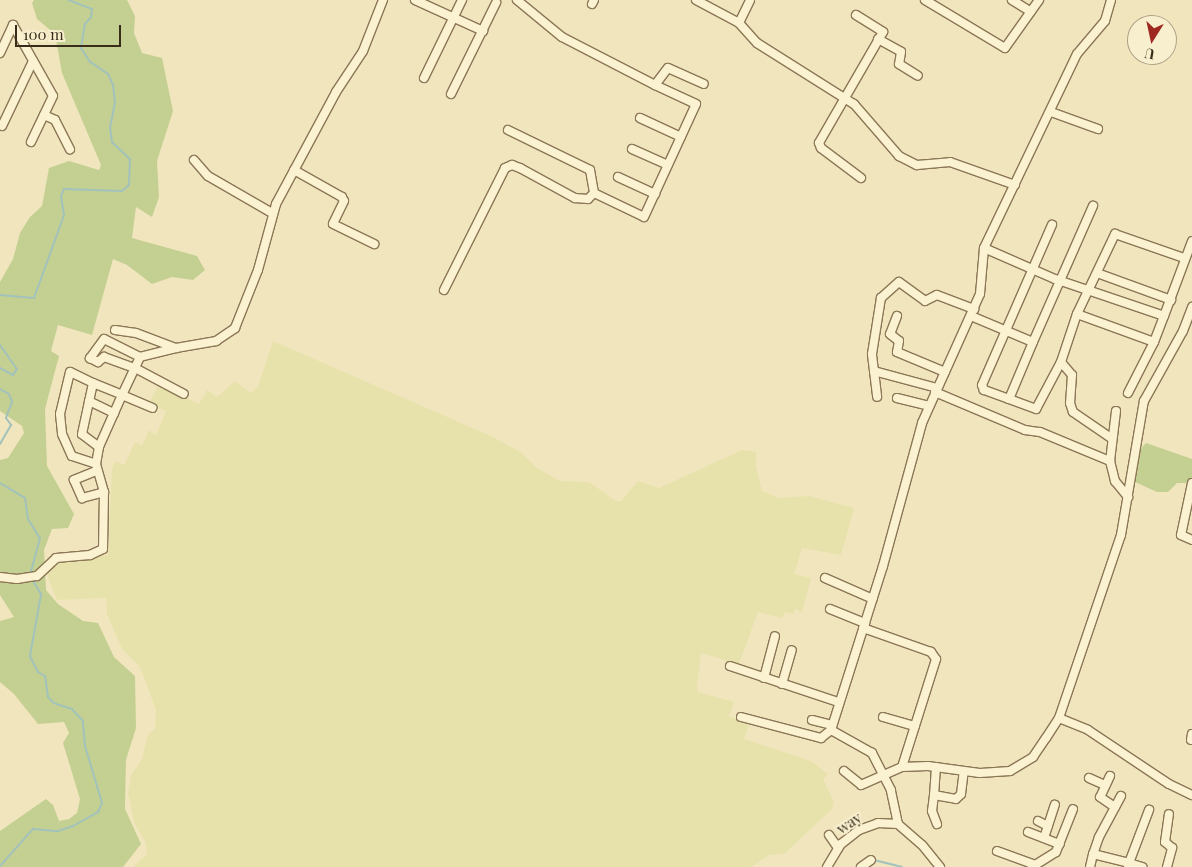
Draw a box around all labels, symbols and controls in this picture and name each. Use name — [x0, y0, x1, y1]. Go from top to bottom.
scale bar — [18, 15, 124, 47]
north arrow — [1127, 15, 1177, 65]
text: 100 m — [23, 24, 64, 44]
text: U — [1143, 44, 1156, 64]
street label: way — [833, 808, 865, 838]

